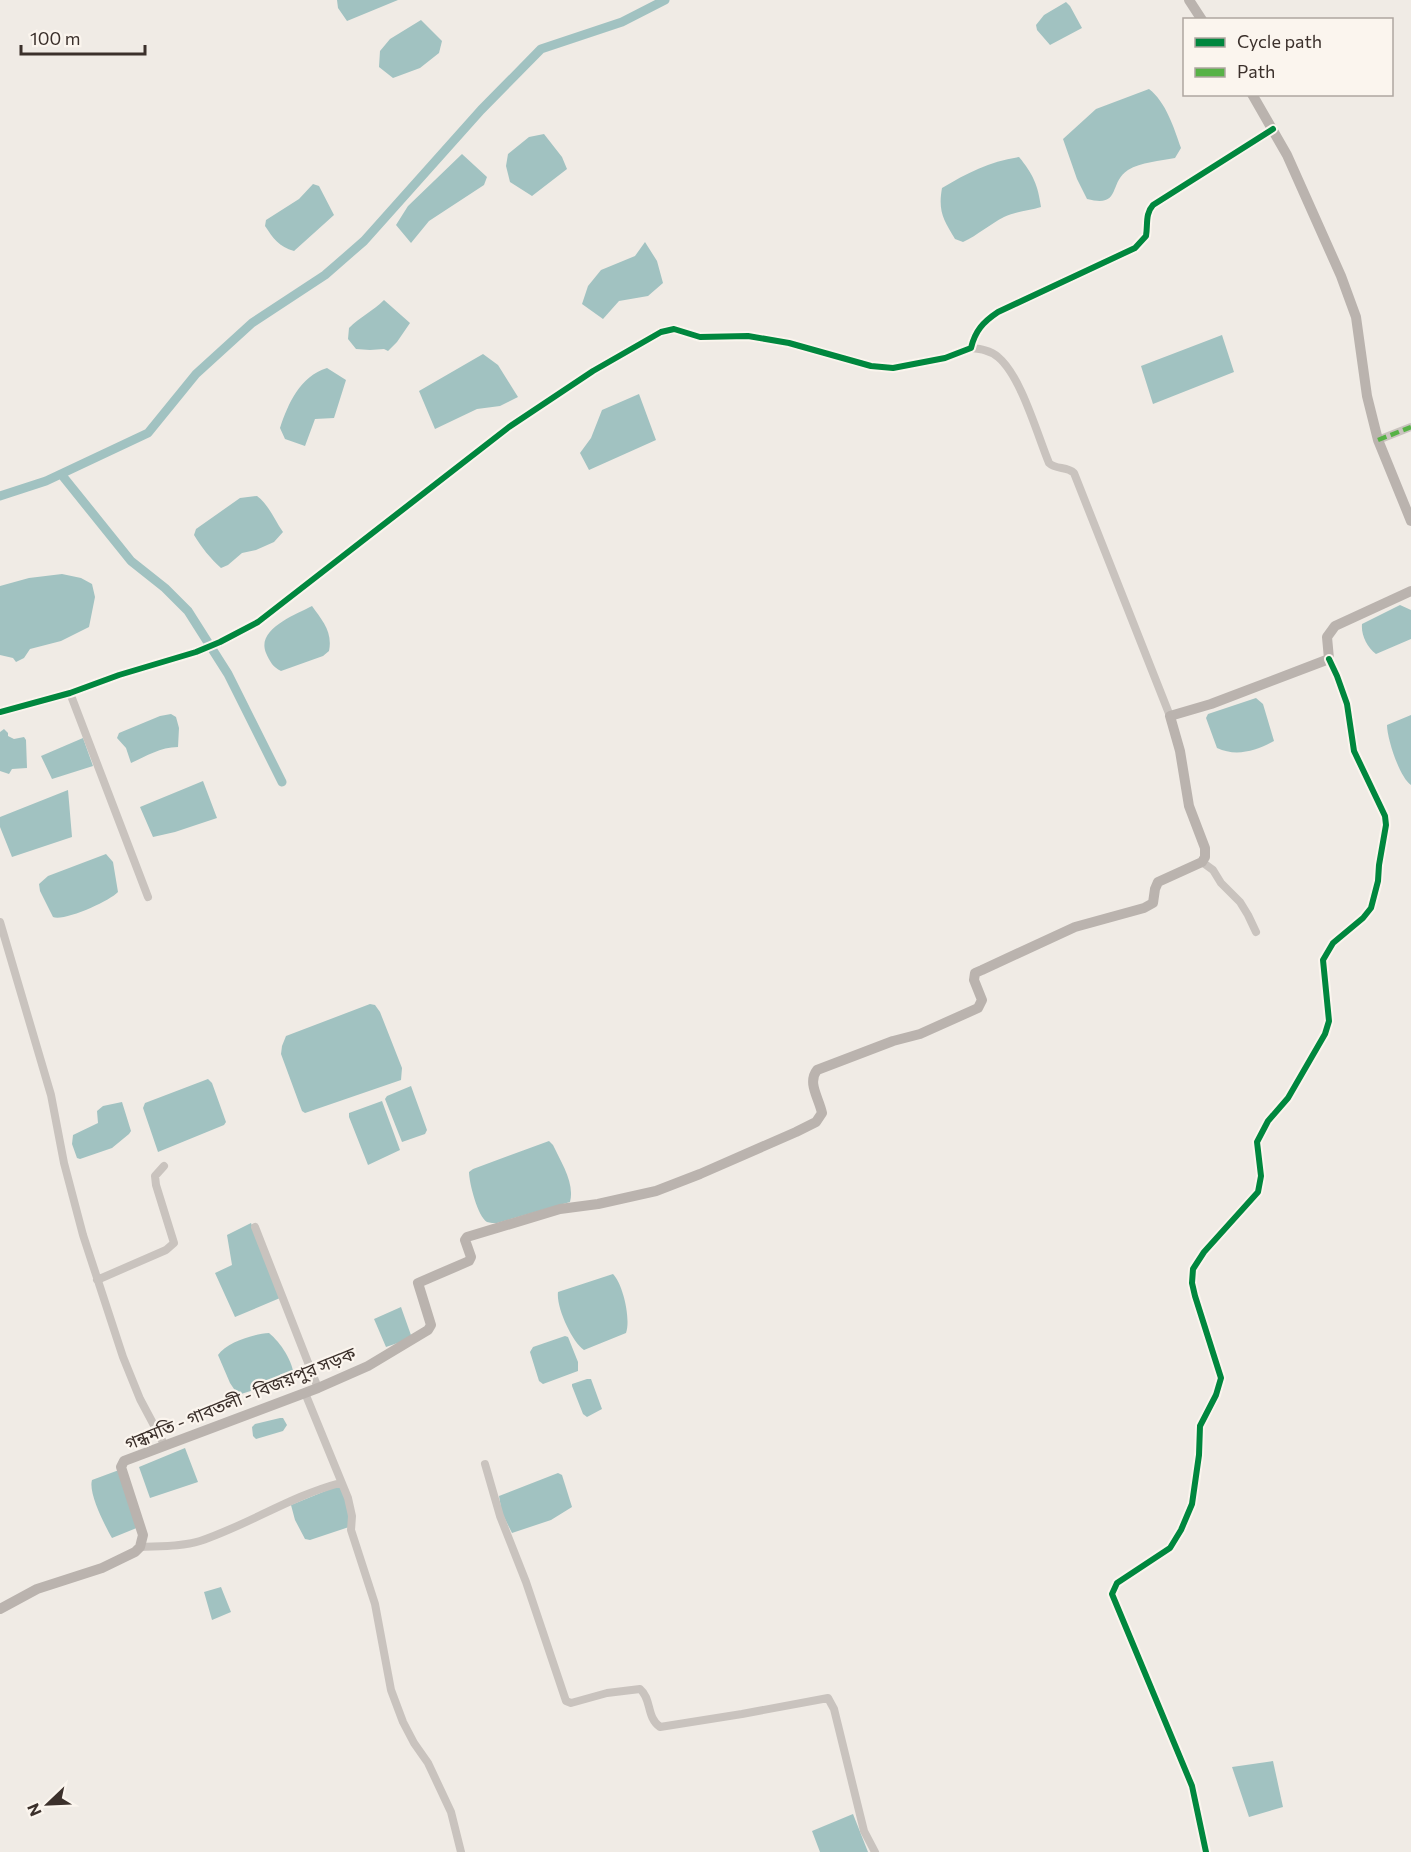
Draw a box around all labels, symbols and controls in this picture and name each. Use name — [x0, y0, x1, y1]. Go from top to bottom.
scale bar — [21, 18, 146, 56]
legend — [1183, 18, 1393, 96]
text: 100 m — [30, 27, 80, 49]
text: Cycle path — [1237, 30, 1322, 52]
text: Path — [1237, 60, 1275, 82]
street label: গন্ধমতি - গাবতলী - বিজয়পুর সড়ক — [121, 1341, 359, 1455]
north arrow — [18, 1774, 78, 1834]
text: N — [23, 1801, 45, 1819]

